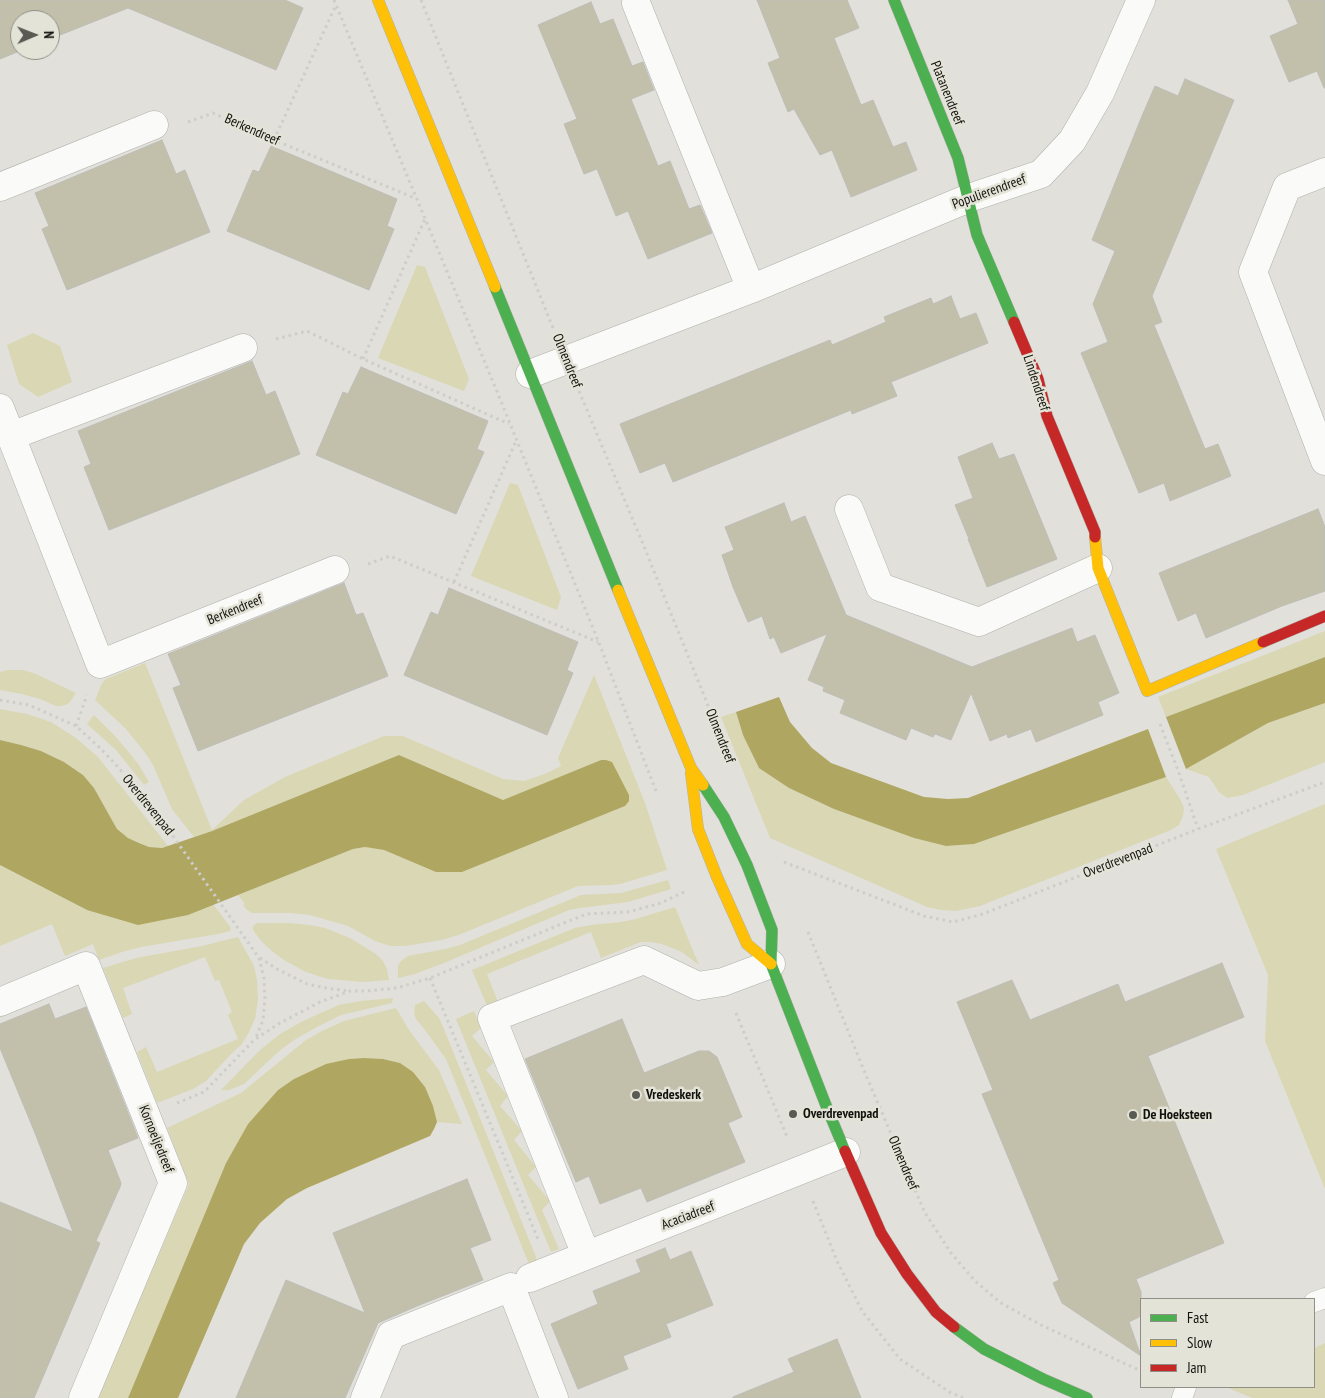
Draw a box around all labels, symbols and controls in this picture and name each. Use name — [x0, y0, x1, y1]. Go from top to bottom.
north arrow — [10, 10, 60, 60]
text: N — [40, 31, 58, 39]
street label: Platanendreef — [927, 58, 967, 128]
street label: Berkendreef — [222, 110, 282, 150]
street label: Populierendreef — [950, 171, 1028, 213]
street label: Olmendreef — [549, 331, 585, 391]
street label: Lindendreef — [1019, 353, 1053, 413]
street label: Berkendreef — [205, 591, 265, 629]
street label: Olmendreef — [702, 706, 738, 766]
street label: Overdrevenpad — [118, 771, 178, 839]
street label: Overdrevenpad — [1081, 840, 1155, 882]
place label: Vredeskerk — [646, 1087, 701, 1103]
marker: Vredeskerk — [630, 1089, 642, 1101]
street label: Kornoeljedreef — [135, 1103, 177, 1175]
place label: Overdrevenpad — [803, 1106, 879, 1122]
place label: De Hoeksteen — [1143, 1107, 1212, 1123]
marker: Overdrevenpad — [787, 1108, 799, 1120]
marker: De Hoeksteen — [1127, 1109, 1139, 1121]
street label: Olmendreef — [884, 1134, 922, 1192]
street label: Acaciadreef — [659, 1198, 717, 1234]
legend — [1140, 1298, 1315, 1388]
text: Fast — [1187, 1308, 1208, 1327]
text: Slow — [1187, 1333, 1212, 1352]
text: Jam — [1187, 1358, 1206, 1377]

